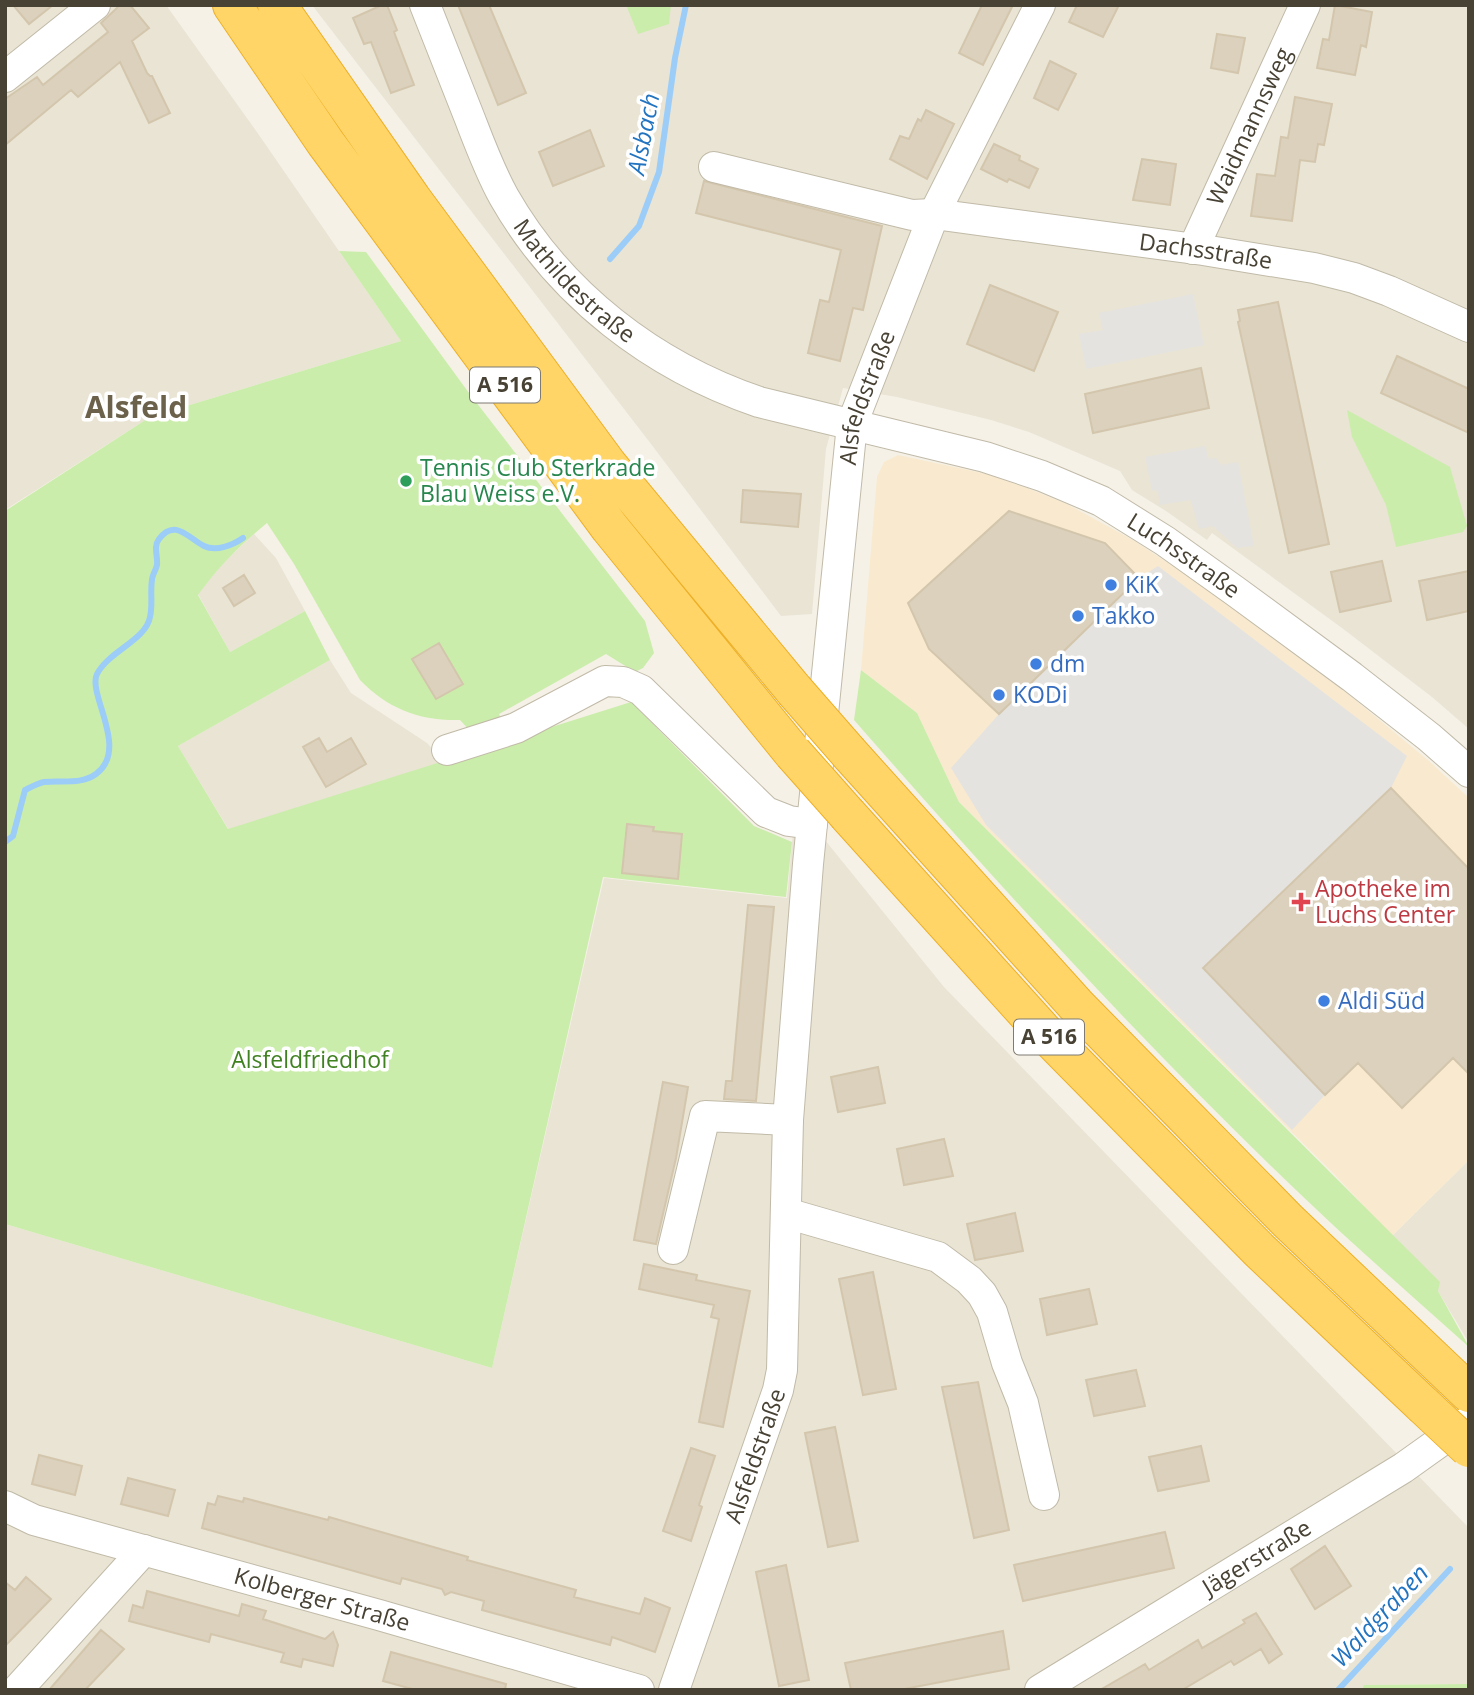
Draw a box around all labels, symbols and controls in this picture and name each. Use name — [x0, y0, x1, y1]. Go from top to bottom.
street label: Waidmannsweg — [1198, 41, 1299, 210]
water label: Alsbach — [618, 90, 667, 179]
street label: Mathildestraße — [507, 212, 642, 350]
street label: Dachsstraße — [1137, 225, 1275, 276]
street label: Alsfeldstraße — [831, 325, 902, 466]
road number: A 516 — [470, 368, 540, 402]
district label: Alsfeld — [85, 386, 187, 427]
place label: Tennis Club Sterkrade Blau Weiss e.V. — [420, 451, 655, 509]
marker: Tennis Club Sterkrade Blau Weiss e.V. — [398, 473, 414, 489]
street label: Luchsstraße — [1122, 504, 1247, 605]
place label: KiK — [1125, 568, 1160, 600]
marker: KiK — [1103, 577, 1119, 593]
place label: Takko — [1092, 599, 1155, 631]
marker: Takko — [1070, 608, 1086, 624]
place label: dm — [1050, 647, 1085, 679]
marker: dm — [1028, 656, 1044, 672]
place label: KODi — [1013, 678, 1067, 710]
marker: KODi — [991, 687, 1007, 703]
place label: Apotheke im Luchs Center — [1315, 872, 1456, 930]
marker: Apotheke im Luchs Center — [1293, 894, 1309, 910]
place label: Aldi Süd — [1338, 984, 1425, 1016]
marker: Aldi Süd — [1316, 993, 1332, 1009]
road number: A 516 — [1014, 1020, 1084, 1054]
park label: Alsfeldfriedhof — [231, 1043, 390, 1075]
street label: Alsfeldstraße — [716, 1384, 792, 1527]
street label: Jägerstraße — [1194, 1511, 1317, 1603]
water label: Waldgraben — [1323, 1557, 1435, 1673]
street label: Kolberger Straße — [231, 1559, 414, 1638]

